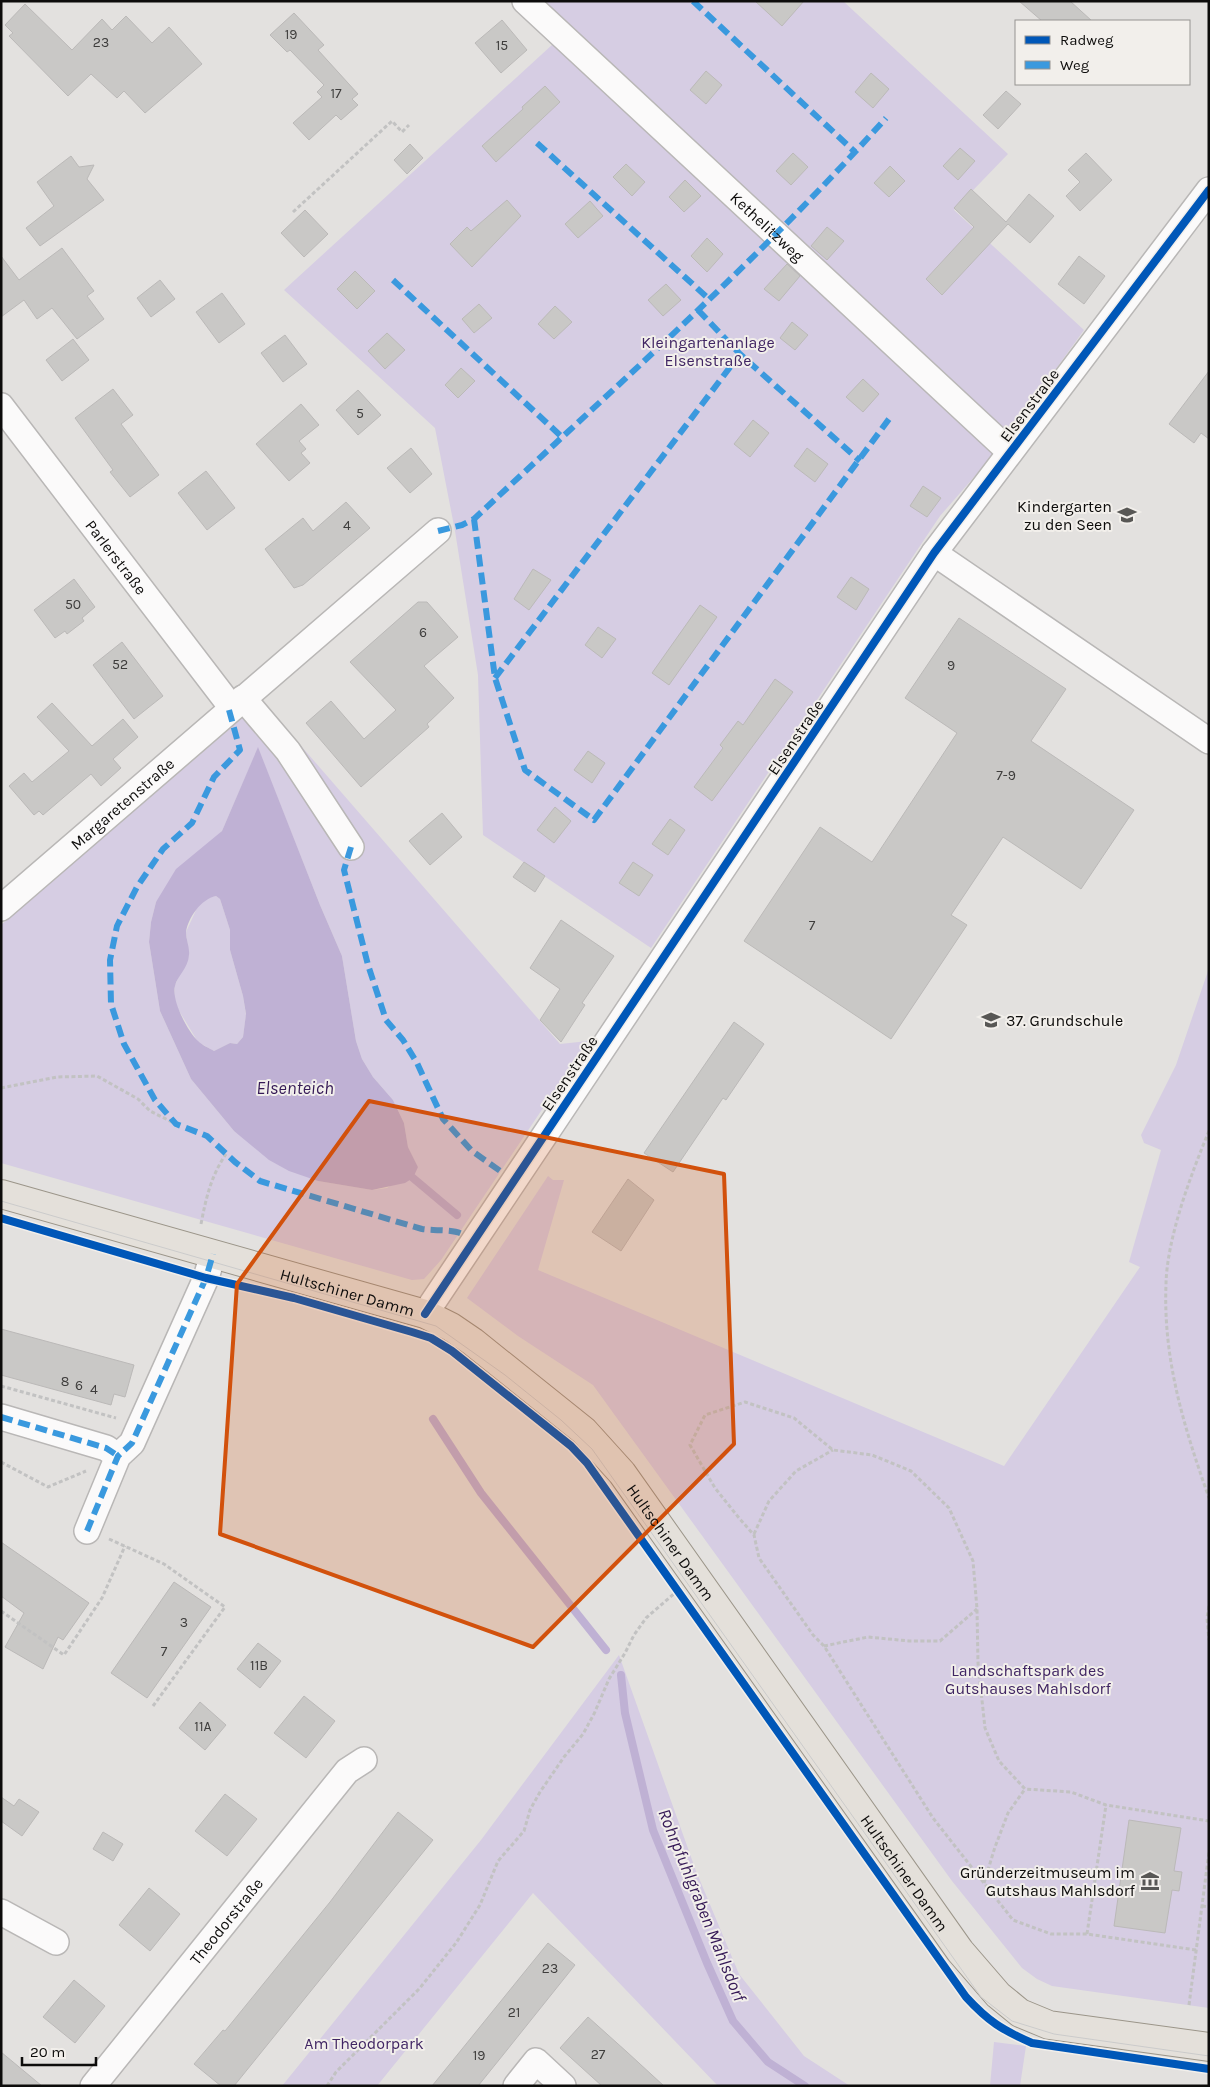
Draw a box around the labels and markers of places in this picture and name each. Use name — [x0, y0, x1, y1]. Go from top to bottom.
place label: Kindergarten zu den Seen — [1017, 497, 1112, 534]
school or university icon: Kindergarten zu den Seen — [1116, 504, 1138, 526]
school or university icon: 37. Grundschule — [980, 1009, 1002, 1031]
place label: 37. Grundschule — [1006, 1011, 1123, 1030]
place label: Gründerzeitmuseum im Gutshaus Mahlsdorf — [960, 1863, 1136, 1900]
museum icon: Gründerzeitmuseum im Gutshaus Mahlsdorf — [1139, 1870, 1161, 1892]

